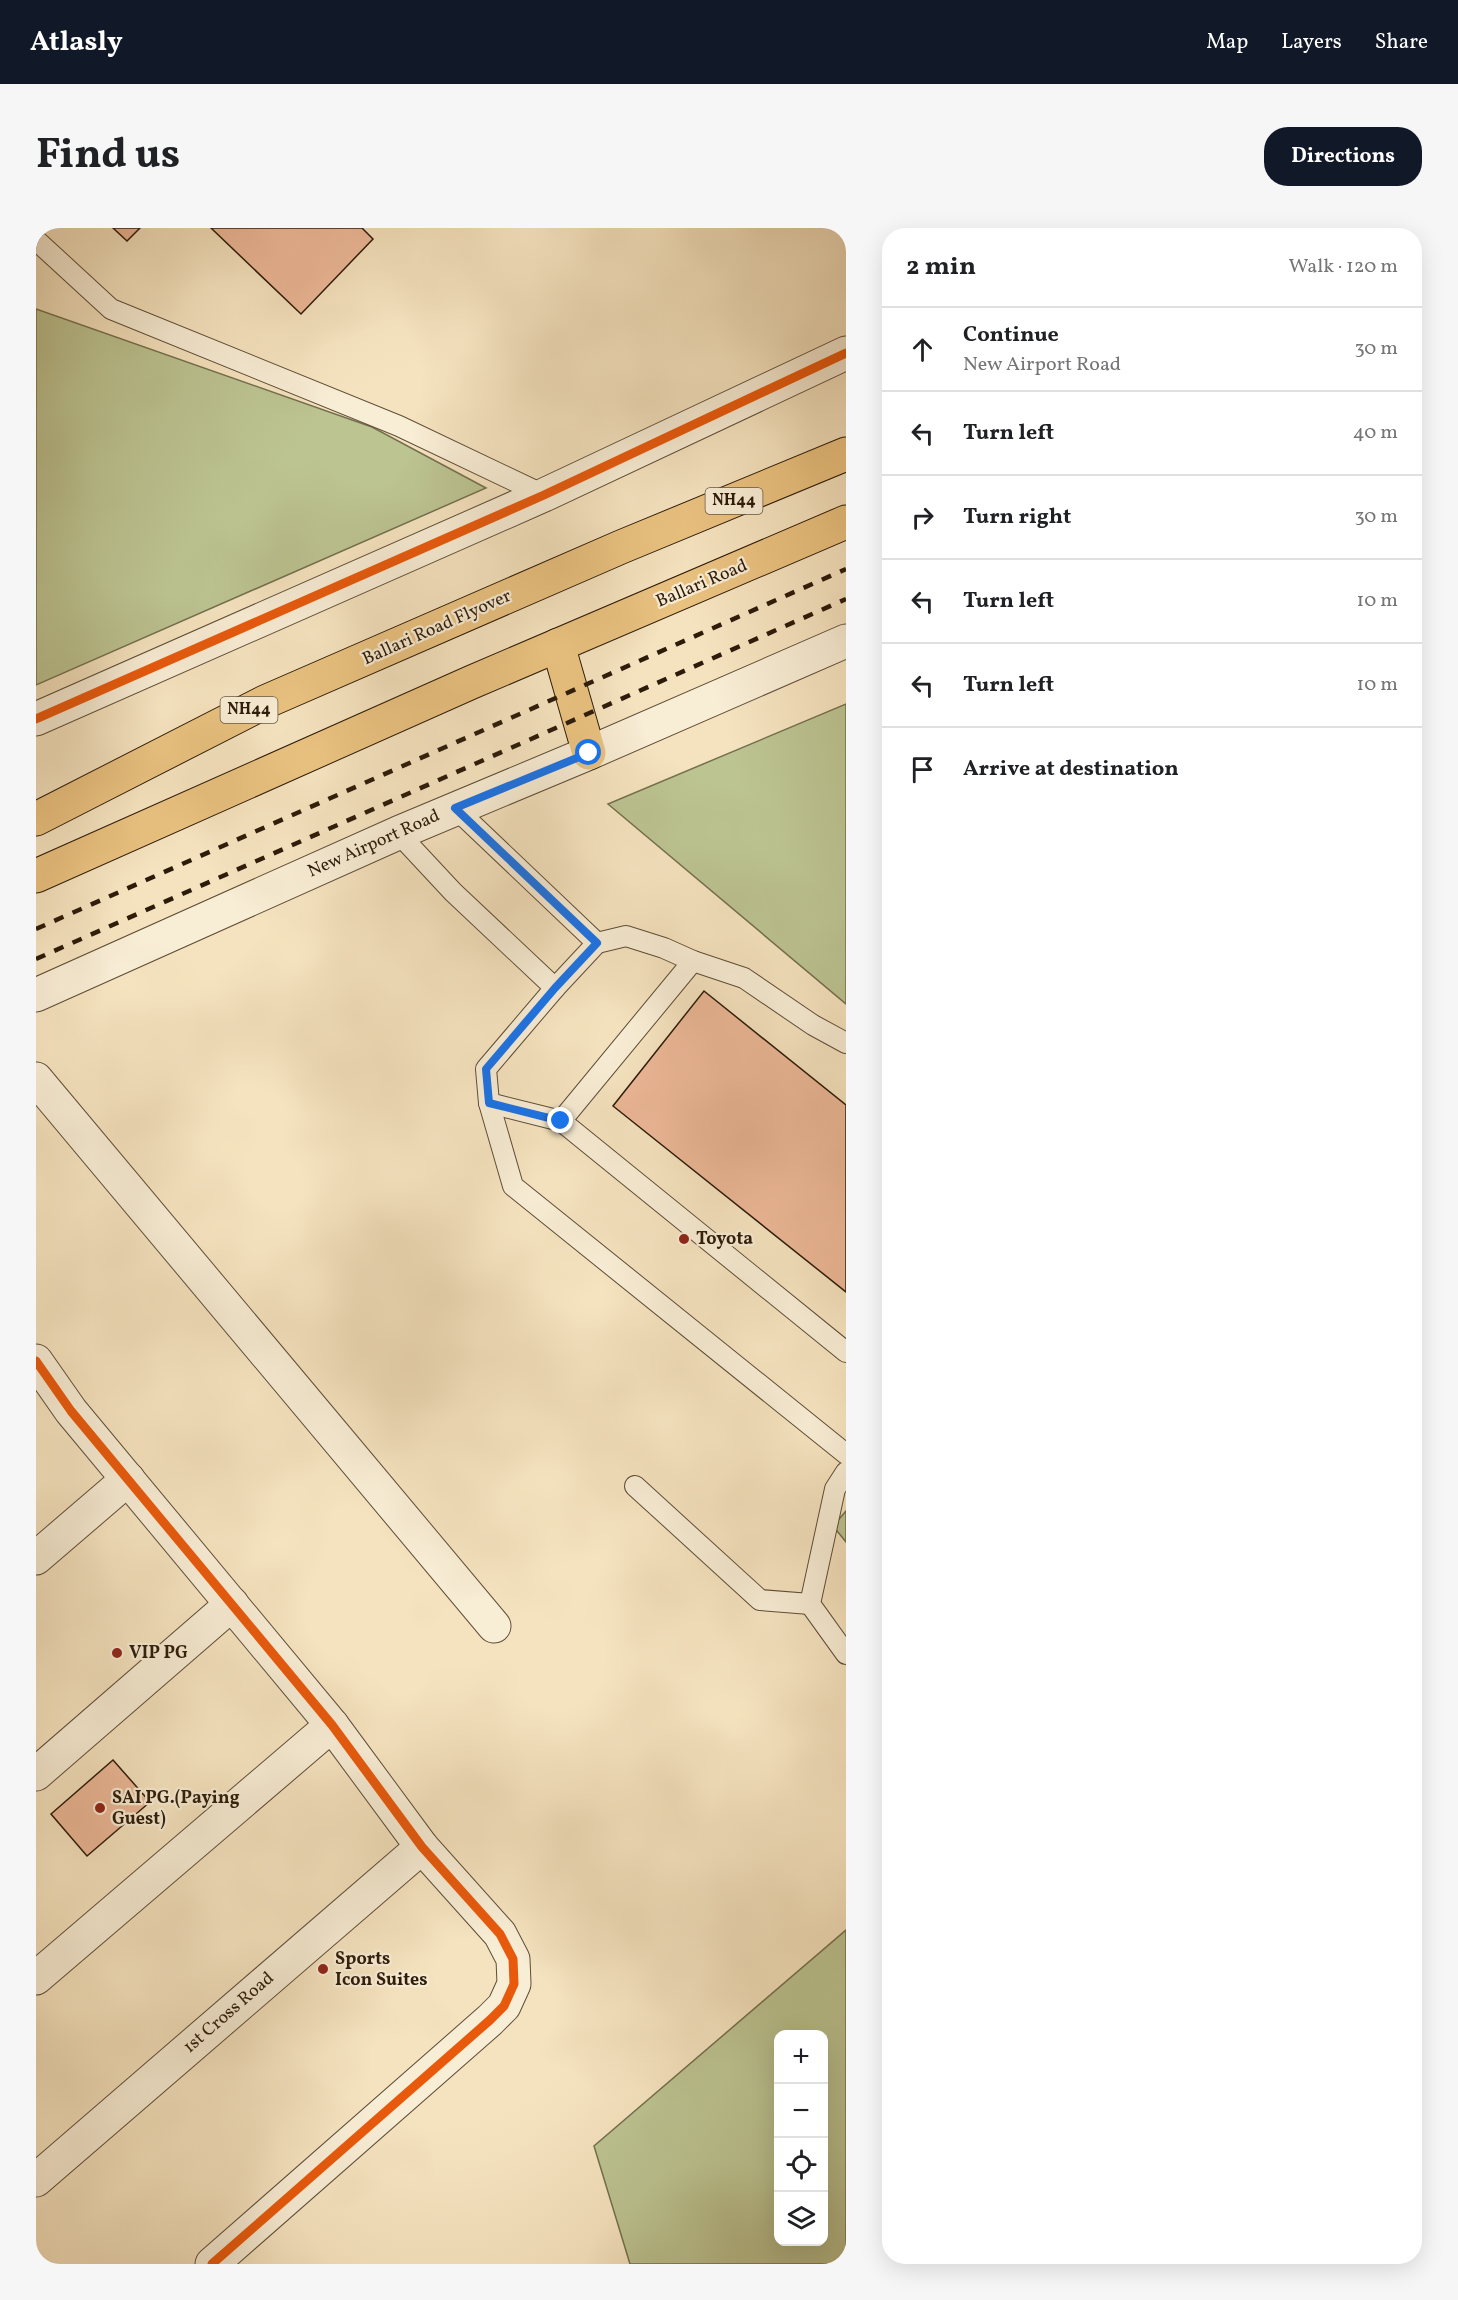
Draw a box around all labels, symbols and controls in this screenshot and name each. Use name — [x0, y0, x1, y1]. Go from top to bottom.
text: Atlasly — [30, 23, 123, 62]
text: Map — [1206, 28, 1248, 57]
text: Layers — [1281, 28, 1342, 57]
text: Share — [1375, 28, 1428, 57]
text: Find us — [36, 127, 180, 186]
button: Directions — [1264, 127, 1422, 186]
text: 2 min — [906, 249, 976, 285]
text: Walk · 120 m — [1289, 253, 1398, 281]
text: Continue — [963, 320, 1059, 351]
icon: ahead — [906, 333, 939, 366]
text: 30 m — [1354, 335, 1398, 363]
text: New Airport Road — [963, 351, 1121, 379]
icon: left — [906, 417, 939, 450]
text: Turn left — [963, 418, 1054, 449]
text: 40 m — [1353, 419, 1398, 447]
road number: NH44 — [706, 488, 762, 514]
icon: right — [906, 501, 939, 534]
text: Turn right — [963, 502, 1071, 533]
text: 30 m — [1354, 503, 1398, 531]
street label: Ballari Road — [652, 554, 752, 614]
street label: Ballari Road Flyover — [359, 584, 516, 672]
icon: left — [906, 585, 939, 618]
text: Turn left — [963, 586, 1054, 617]
text: 10 m — [1357, 587, 1398, 615]
icon: left — [906, 669, 939, 702]
text: Turn left — [963, 670, 1054, 701]
text: 10 m — [1357, 671, 1398, 699]
road number: NH44 — [220, 697, 278, 723]
route start — [575, 739, 601, 765]
icon: arrive — [906, 753, 939, 786]
text: Arrive at destination — [963, 754, 1179, 785]
street label: New Airport Road — [304, 804, 444, 884]
route end — [547, 1107, 573, 1133]
place label: Toyota — [696, 1227, 753, 1252]
marker: Toyota — [677, 1232, 691, 1246]
place label: VIP PG — [129, 1641, 188, 1666]
marker: VIP PG — [110, 1646, 124, 1660]
place label: SAI PG.(Paying Guest) — [112, 1786, 240, 1832]
marker: SAI PG.(Paying Guest) — [93, 1801, 107, 1815]
place label: Sports Icon Suites — [335, 1947, 428, 1993]
marker: Sports Icon Suites — [316, 1962, 330, 1976]
street label: 1st Cross Road — [178, 1966, 280, 2060]
map controls — [774, 2030, 828, 2246]
button: + — [774, 2030, 828, 2084]
button: − — [774, 2084, 828, 2138]
button: locate — [774, 2138, 828, 2192]
button: layers — [774, 2192, 828, 2246]

